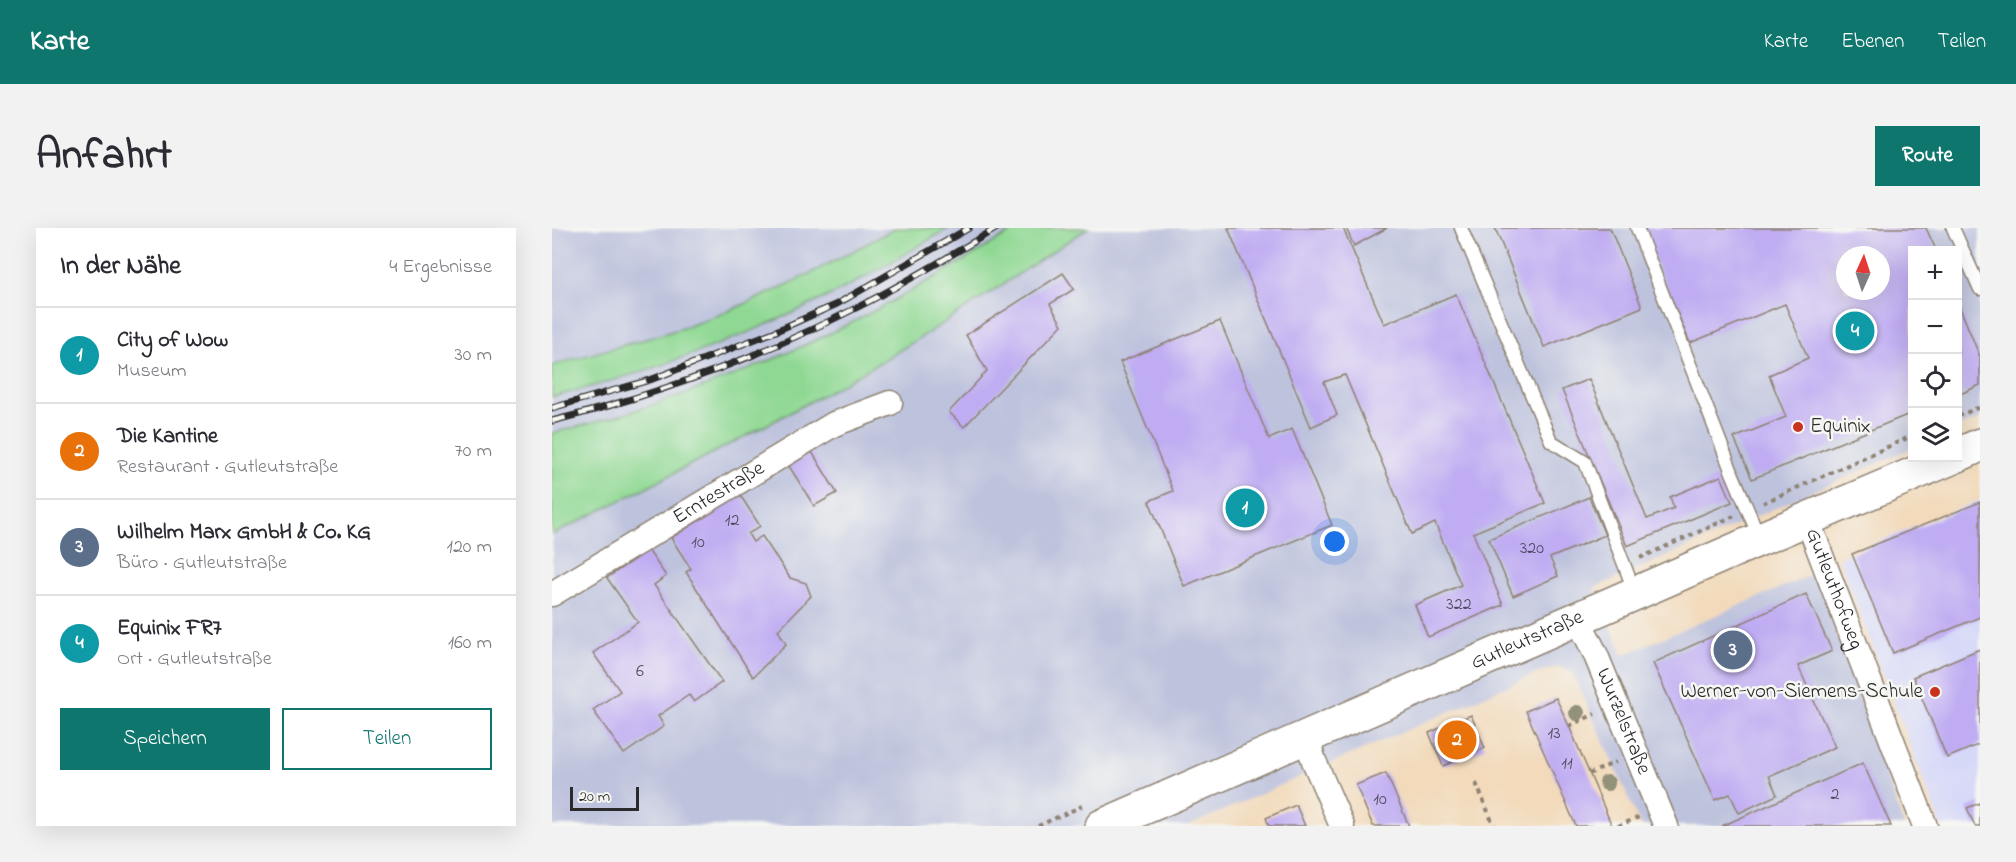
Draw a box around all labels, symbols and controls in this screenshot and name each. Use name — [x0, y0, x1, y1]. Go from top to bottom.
text: Karte — [30, 22, 89, 63]
text: Karte — [1764, 27, 1808, 57]
text: Ebenen — [1841, 27, 1904, 57]
text: Teilen — [1937, 27, 1986, 57]
text: Anfahrt — [36, 126, 172, 187]
button: Route — [1875, 126, 1980, 186]
north arrow — [1836, 246, 1890, 300]
map controls — [1908, 246, 1962, 462]
button: + — [1908, 246, 1962, 300]
text: In der Nähe — [60, 248, 181, 286]
text: 4 Ergebnisse — [389, 253, 492, 282]
button: − — [1908, 300, 1962, 354]
pin: 4 — [1836, 308, 1874, 354]
text: City of Wow — [117, 325, 228, 357]
text: 1 — [76, 341, 83, 370]
text: 30 m — [455, 341, 492, 370]
button: locate — [1908, 354, 1962, 408]
text: Museum — [117, 357, 187, 386]
button: layers — [1908, 408, 1962, 462]
place label: Equinix — [1810, 412, 1871, 442]
marker: Equinix — [1791, 420, 1805, 434]
text: Die Kantine — [117, 421, 218, 453]
text: 2 — [75, 437, 84, 466]
text: 70 m — [455, 437, 492, 466]
text: Restaurant · Gutleutstraße — [117, 453, 338, 482]
street label: Erntestraße — [668, 454, 771, 533]
pin: 1 — [1226, 486, 1264, 530]
house number: 12 — [725, 508, 739, 534]
text: Wilhelm Marx GmbH & Co. KG — [117, 517, 371, 549]
street label: Gutleuthofweg — [1797, 524, 1871, 655]
your location — [1320, 527, 1349, 556]
house number: 10 — [691, 530, 705, 556]
text: 3 — [75, 533, 84, 562]
text: 120 m — [447, 533, 492, 562]
house number: 320 — [1520, 536, 1544, 562]
text: Büro · Gutleutstraße — [117, 549, 287, 578]
house number: 322 — [1446, 592, 1472, 618]
street label: Gutleutstraße — [1466, 602, 1589, 678]
text: Equinix FR7 — [117, 613, 222, 645]
pin: 3 — [1714, 628, 1752, 672]
text: 4 — [75, 629, 84, 658]
text: 160 m — [448, 629, 492, 658]
text: Ort · Gutleutstraße — [117, 645, 272, 674]
house number: 6 — [636, 659, 644, 685]
street label: Wurzelstraße — [1588, 664, 1659, 780]
place label: Werner-von-Siemens-Schule — [1680, 677, 1924, 707]
marker: Werner-von-Siemens-Schule — [1928, 685, 1942, 699]
button: Speichern — [60, 708, 270, 770]
button: Teilen — [282, 708, 492, 770]
pin: 2 — [1438, 718, 1476, 762]
house number: 13 — [1547, 721, 1561, 747]
house number: 11 — [1561, 751, 1573, 777]
house number: 2 — [1831, 782, 1840, 808]
scale bar — [570, 784, 639, 812]
text: 20 m — [579, 785, 610, 809]
house number: 10 — [1373, 787, 1387, 813]

